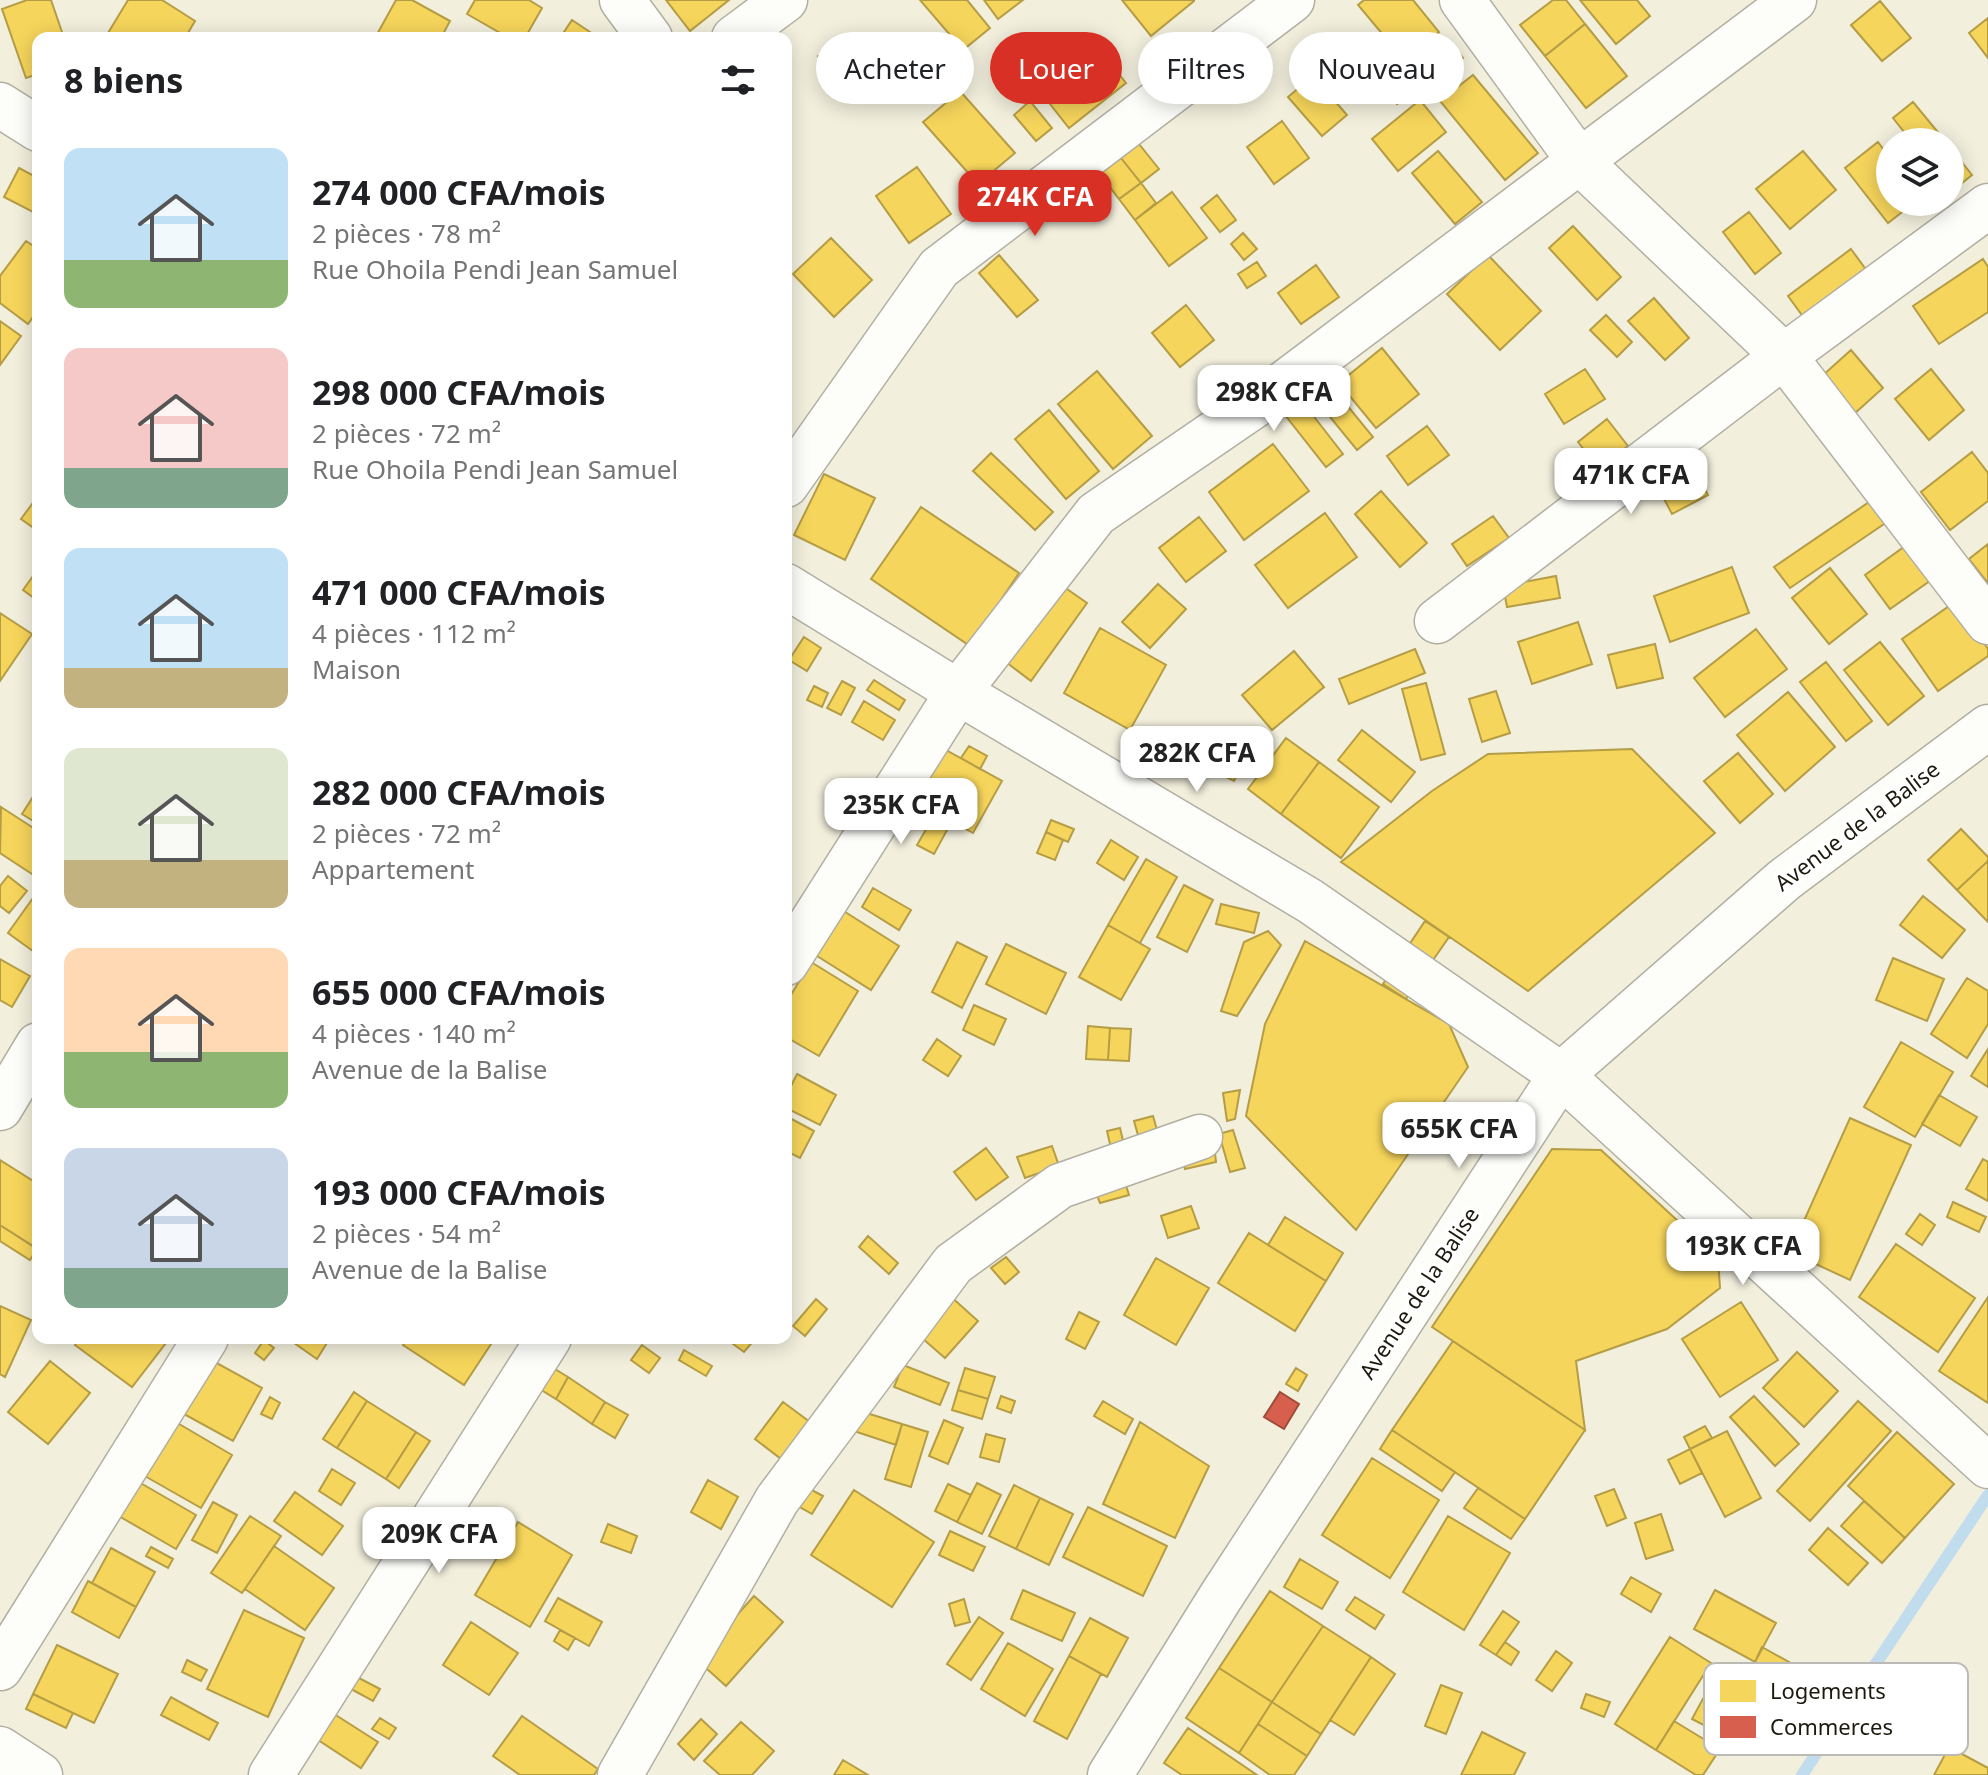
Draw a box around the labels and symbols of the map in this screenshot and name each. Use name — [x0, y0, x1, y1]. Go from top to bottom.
pin: 274K CFA — [952, 170, 1118, 238]
pin: 298K CFA — [1191, 365, 1357, 433]
pin: 471K CFA — [1548, 448, 1714, 516]
pin: 282K CFA — [1114, 726, 1280, 794]
street label: Avenue de la Balise — [1768, 753, 1945, 897]
pin: 235K CFA — [818, 778, 984, 846]
pin: 655K CFA — [1376, 1102, 1542, 1170]
street label: Avenue de la Balise — [1351, 1201, 1485, 1384]
pin: 193K CFA — [1660, 1219, 1826, 1287]
pin: 209K CFA — [356, 1507, 522, 1575]
legend — [1704, 1663, 1968, 1755]
text: Logements — [1770, 1675, 1886, 1705]
text: Commerces — [1770, 1711, 1893, 1741]

